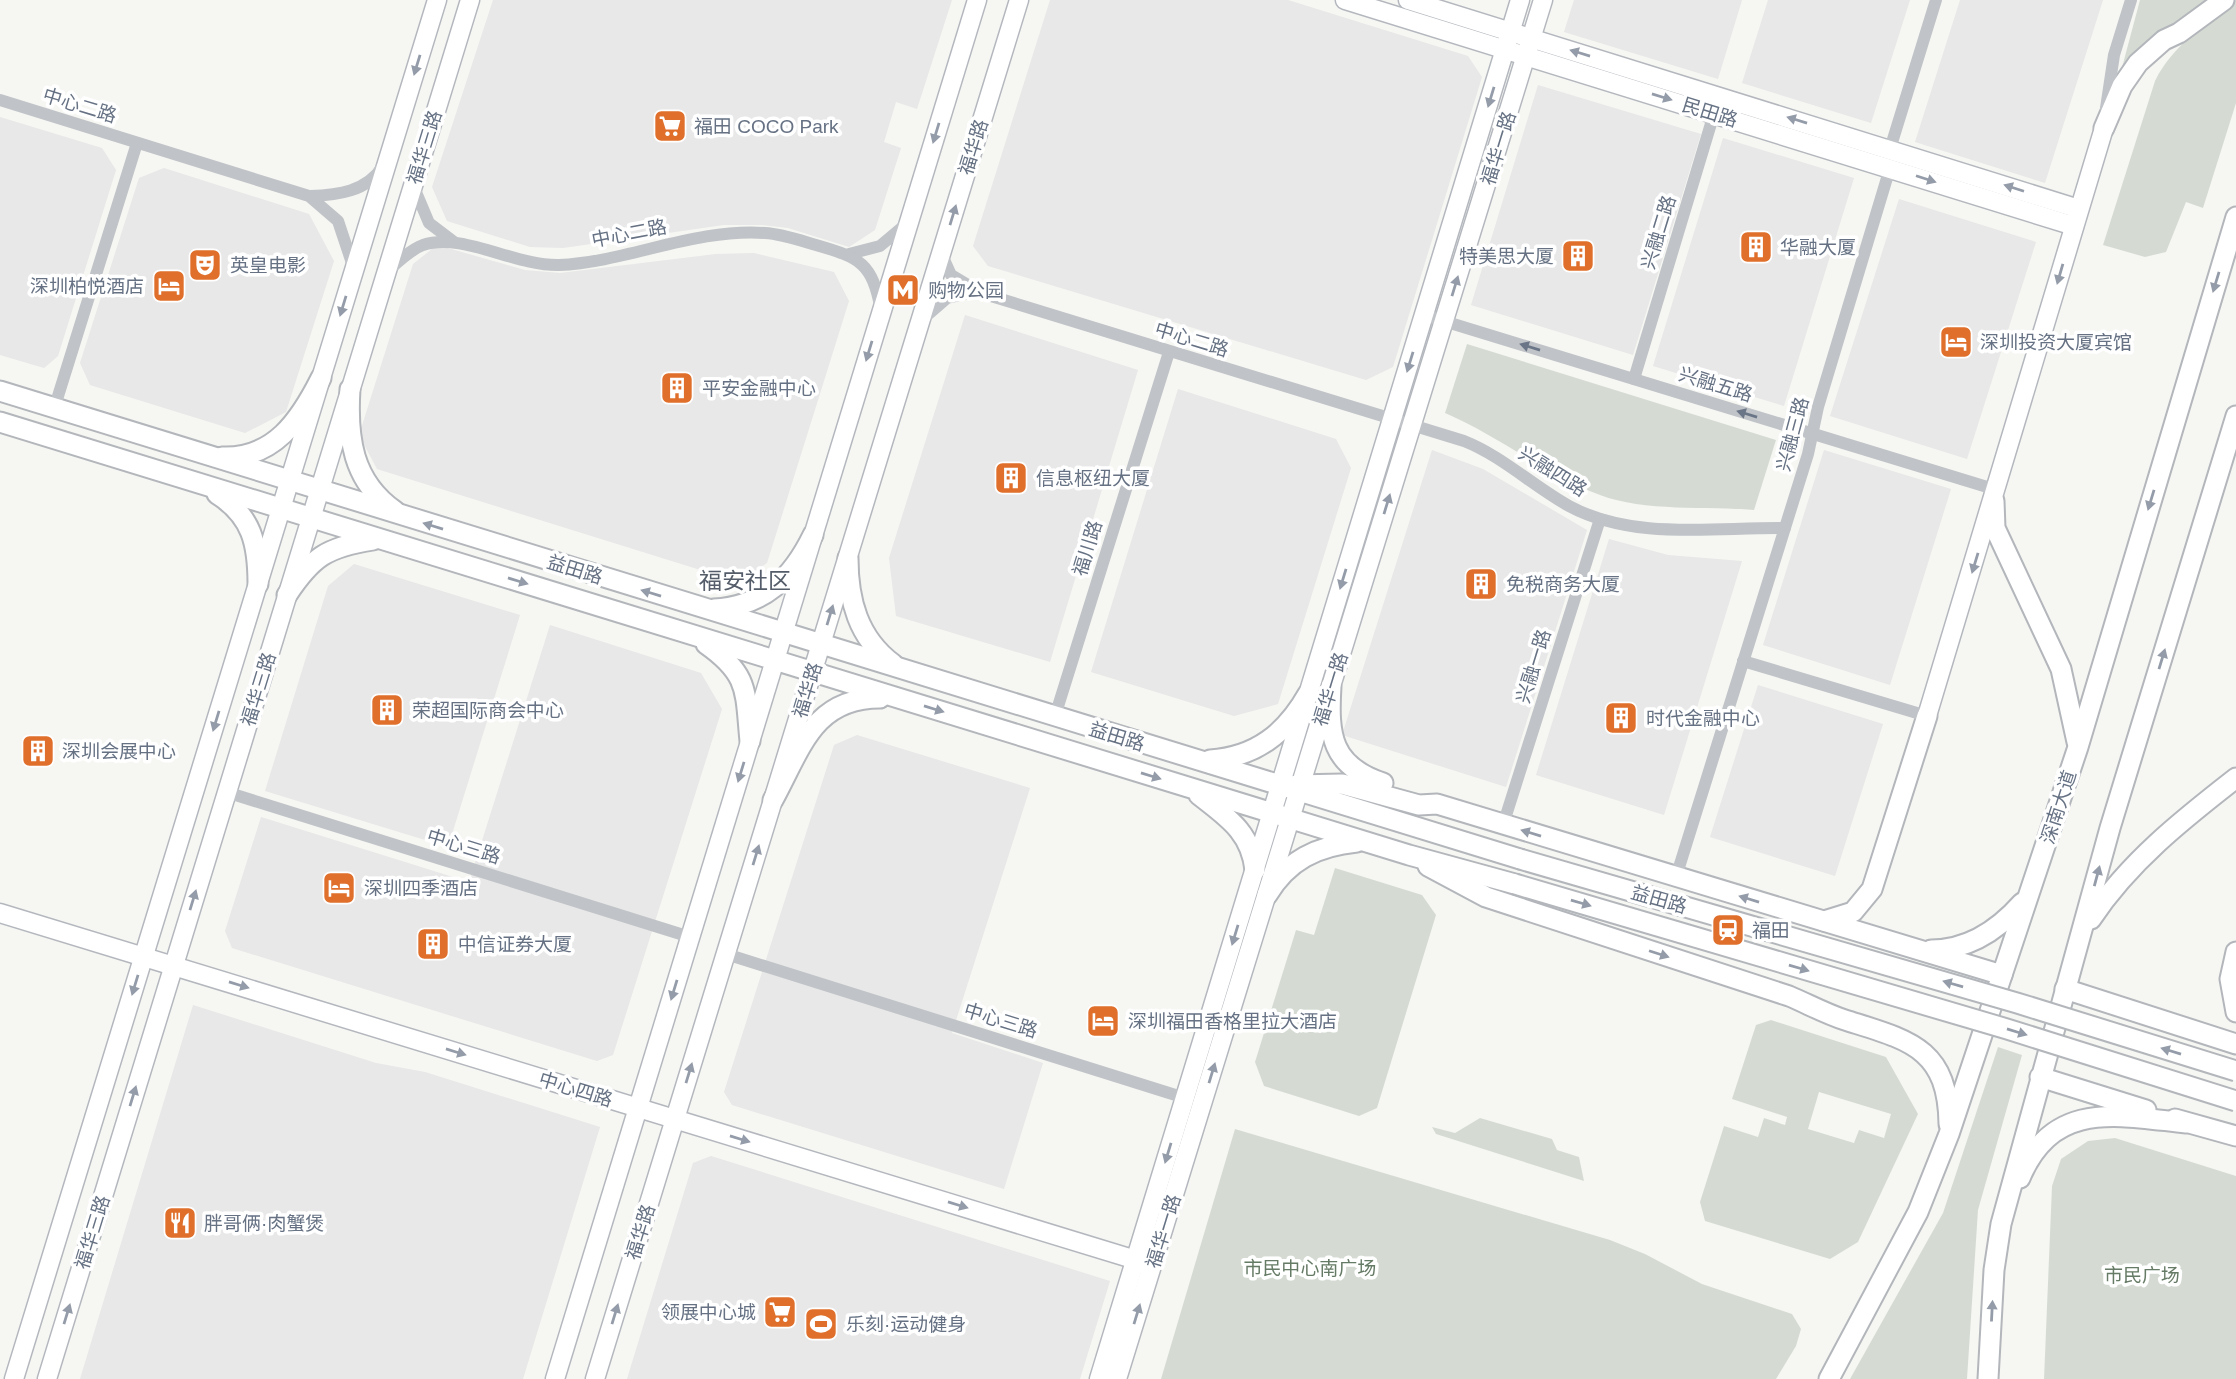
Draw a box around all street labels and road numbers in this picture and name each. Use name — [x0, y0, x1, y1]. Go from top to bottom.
street label: 中心二路 — [40, 84, 119, 127]
street label: 民田路 — [1680, 94, 1740, 131]
street label: 福华三路 — [403, 108, 446, 187]
street label: 福华一路 — [1477, 109, 1520, 188]
street label: 福华路 — [955, 117, 992, 177]
street label: 兴融二路 — [1637, 193, 1680, 272]
street label: 中心二路 — [590, 216, 668, 251]
street label: 中心二路 — [1152, 318, 1231, 361]
street label: 兴融五路 — [1676, 363, 1755, 406]
street label: 兴融三路 — [1773, 395, 1812, 474]
street label: 兴融四路 — [1515, 442, 1591, 500]
street label: 福川路 — [1069, 518, 1106, 578]
street label: 益田路 — [545, 551, 605, 588]
street label: 兴融一路 — [1512, 627, 1555, 706]
street label: 福华三路 — [237, 650, 280, 729]
street label: 福华一路 — [1309, 650, 1352, 729]
street label: 福华路 — [789, 660, 826, 720]
street label: 益田路 — [1087, 718, 1147, 755]
street label: 深南大道 — [2037, 768, 2080, 847]
street label: 中心三路 — [424, 825, 503, 868]
street label: 益田路 — [1629, 882, 1689, 917]
street label: 中心三路 — [961, 999, 1040, 1042]
street label: 中心四路 — [536, 1068, 615, 1111]
street label: 福华一路 — [1142, 1192, 1185, 1271]
street label: 福华三路 — [71, 1193, 114, 1272]
street label: 福华路 — [622, 1202, 659, 1262]

